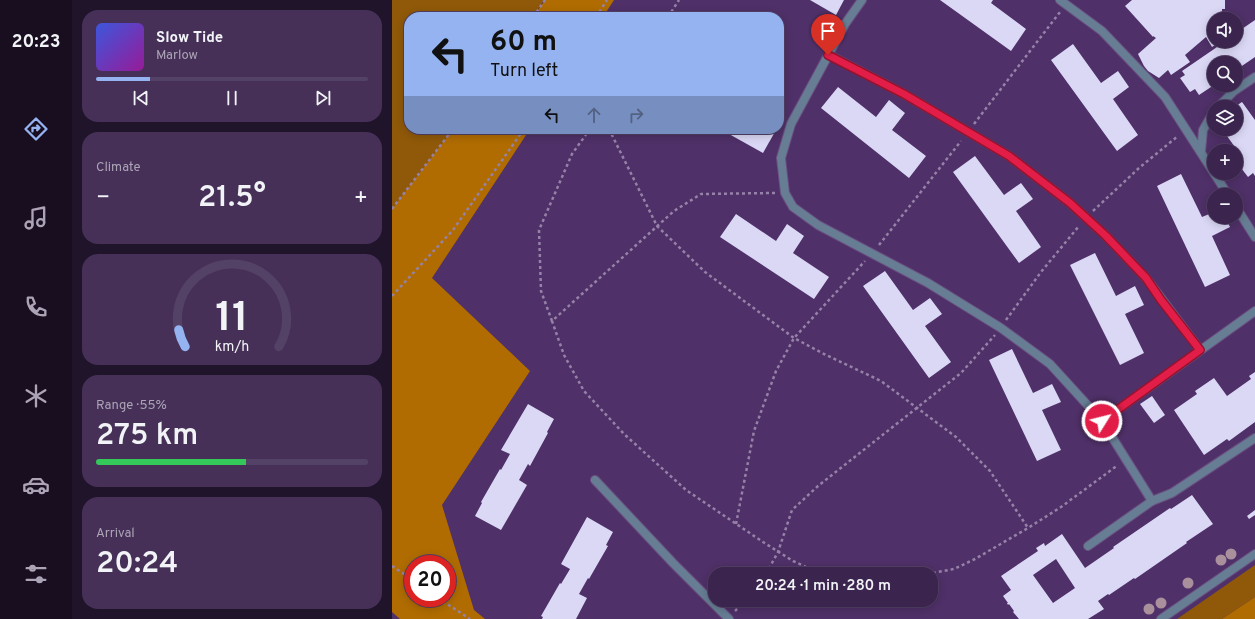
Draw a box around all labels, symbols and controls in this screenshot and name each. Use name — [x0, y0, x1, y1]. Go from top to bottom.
map controls — [1207, 12, 1243, 224]
button: sound — [1207, 12, 1243, 48]
pin — [811, 14, 845, 55]
icon: arrive — [817, 20, 839, 42]
text: 60 m — [490, 25, 557, 61]
icon: left — [424, 28, 476, 80]
text: Slow Tide — [156, 29, 223, 48]
text: 20:23 — [11, 31, 61, 54]
text: Marlow — [156, 48, 198, 64]
button: search — [1207, 56, 1243, 92]
text: Turn left — [490, 60, 558, 83]
icon: previous — [130, 87, 152, 109]
icon: pause — [221, 87, 243, 109]
icon: next — [312, 87, 334, 109]
button: layers — [1207, 100, 1243, 136]
icon: left — [541, 104, 563, 126]
icon: ahead — [583, 104, 605, 126]
icon: right — [625, 104, 647, 126]
icon: directions — [22, 115, 50, 143]
button: + — [1207, 144, 1243, 180]
text: Climate — [96, 160, 141, 176]
text: 21.5° — [198, 180, 266, 217]
text: − — [96, 185, 110, 212]
text: + — [354, 185, 368, 212]
button: − — [1207, 188, 1243, 224]
icon: music — [22, 204, 50, 232]
icon: phone — [22, 293, 50, 321]
text: 11 — [215, 293, 249, 346]
text: km/h — [215, 338, 249, 356]
icon: climate — [22, 382, 50, 410]
text: Range · 55% — [96, 398, 167, 414]
position arrow — [1081, 400, 1123, 442]
text: 275 km — [96, 418, 198, 455]
icon: car — [22, 471, 50, 499]
text: Arrival — [96, 526, 135, 542]
text: 20:24 — [96, 546, 178, 583]
speed limit sign: 20 — [404, 555, 456, 607]
icon: filters — [22, 560, 50, 588]
text: 20:24 · 1 min · 280 m — [755, 577, 891, 596]

